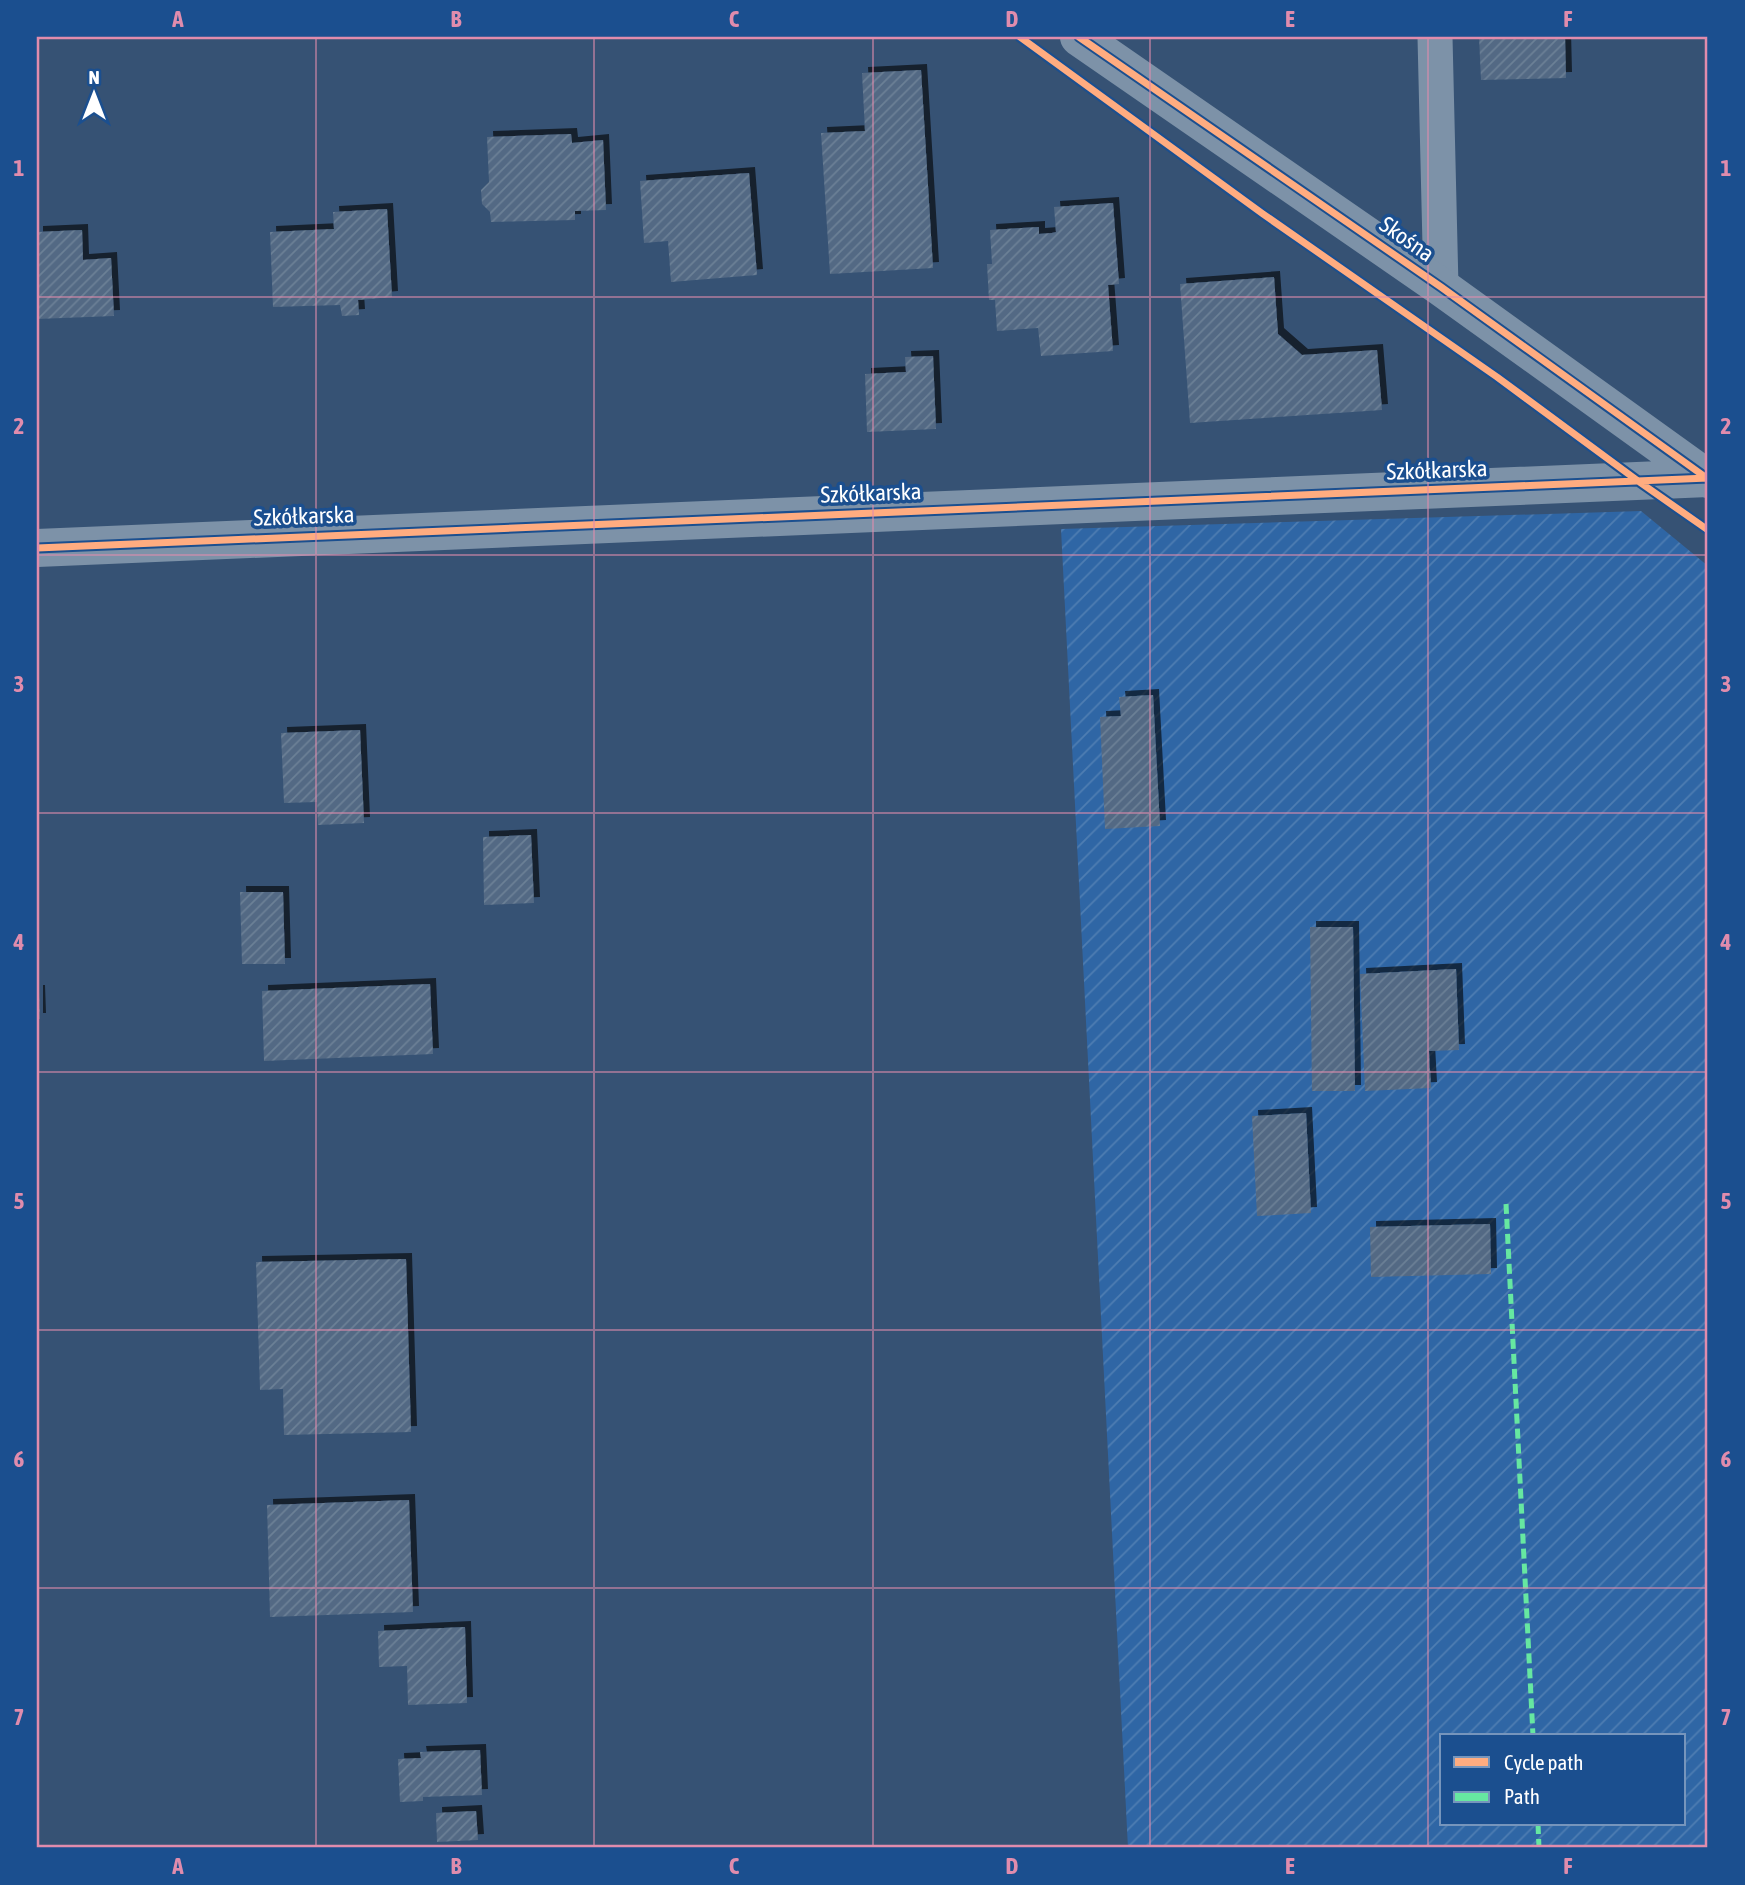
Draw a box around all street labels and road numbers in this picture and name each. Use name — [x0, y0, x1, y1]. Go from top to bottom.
street label: Skośna — [1375, 211, 1439, 267]
street label: Szkółkarska — [1386, 455, 1488, 485]
street label: Szkółkarska — [820, 478, 922, 508]
street label: Szkółkarska — [253, 501, 355, 531]

